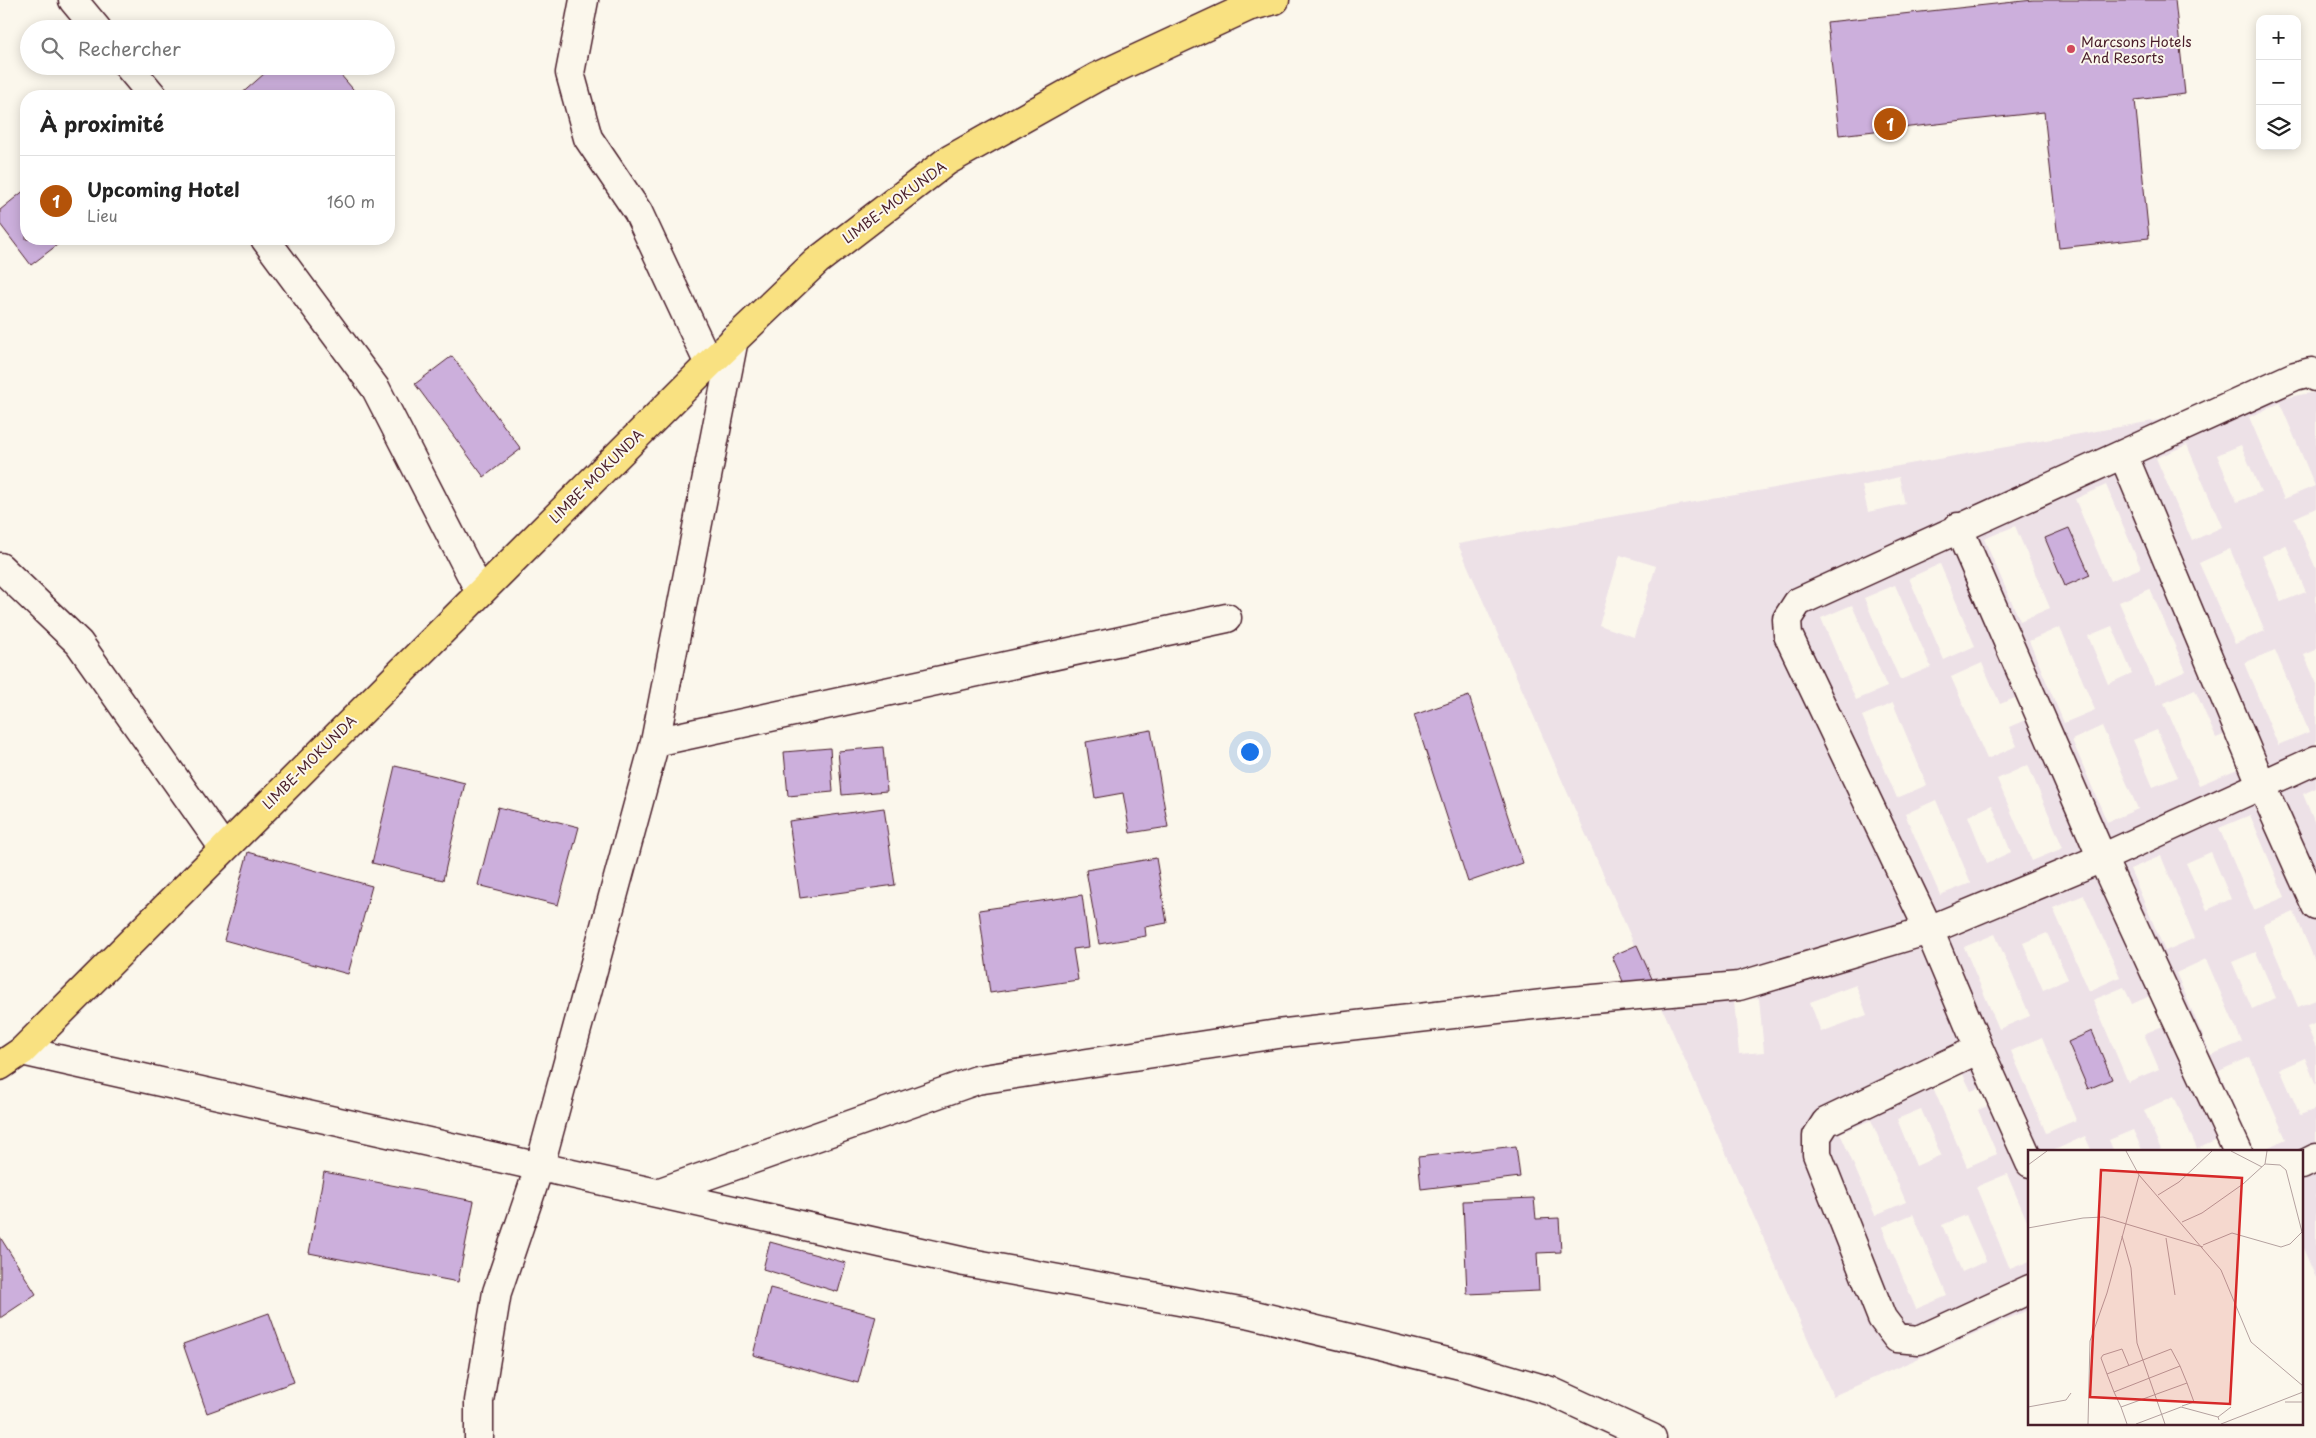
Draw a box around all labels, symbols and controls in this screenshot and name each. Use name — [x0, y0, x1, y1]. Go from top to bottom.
map controls — [2256, 15, 2301, 150]
button: + — [2256, 15, 2301, 60]
search box — [20, 20, 395, 75]
place label: Marcsons Hotels And Resorts — [2081, 31, 2192, 68]
icon: search — [38, 34, 66, 62]
text: Rechercher — [78, 34, 181, 62]
marker: Marcsons Hotels And Resorts — [2065, 43, 2077, 55]
button: − — [2256, 60, 2301, 105]
pin: 1 — [1874, 105, 1906, 143]
button: layers — [2256, 105, 2301, 150]
text: À proximité — [40, 107, 164, 139]
street label: LIMBE-MOKUNDA — [838, 156, 950, 248]
text: Upcoming Hotel — [87, 175, 239, 203]
text: 1 — [52, 189, 60, 213]
text: 160 m — [327, 189, 375, 213]
text: Lieu — [87, 203, 118, 227]
street label: LIMBE-MOKUNDA — [544, 424, 648, 528]
street label: LIMBE-MOKUNDA — [257, 710, 361, 814]
your location — [1237, 739, 1263, 765]
inset map — [2028, 1150, 2304, 1426]

